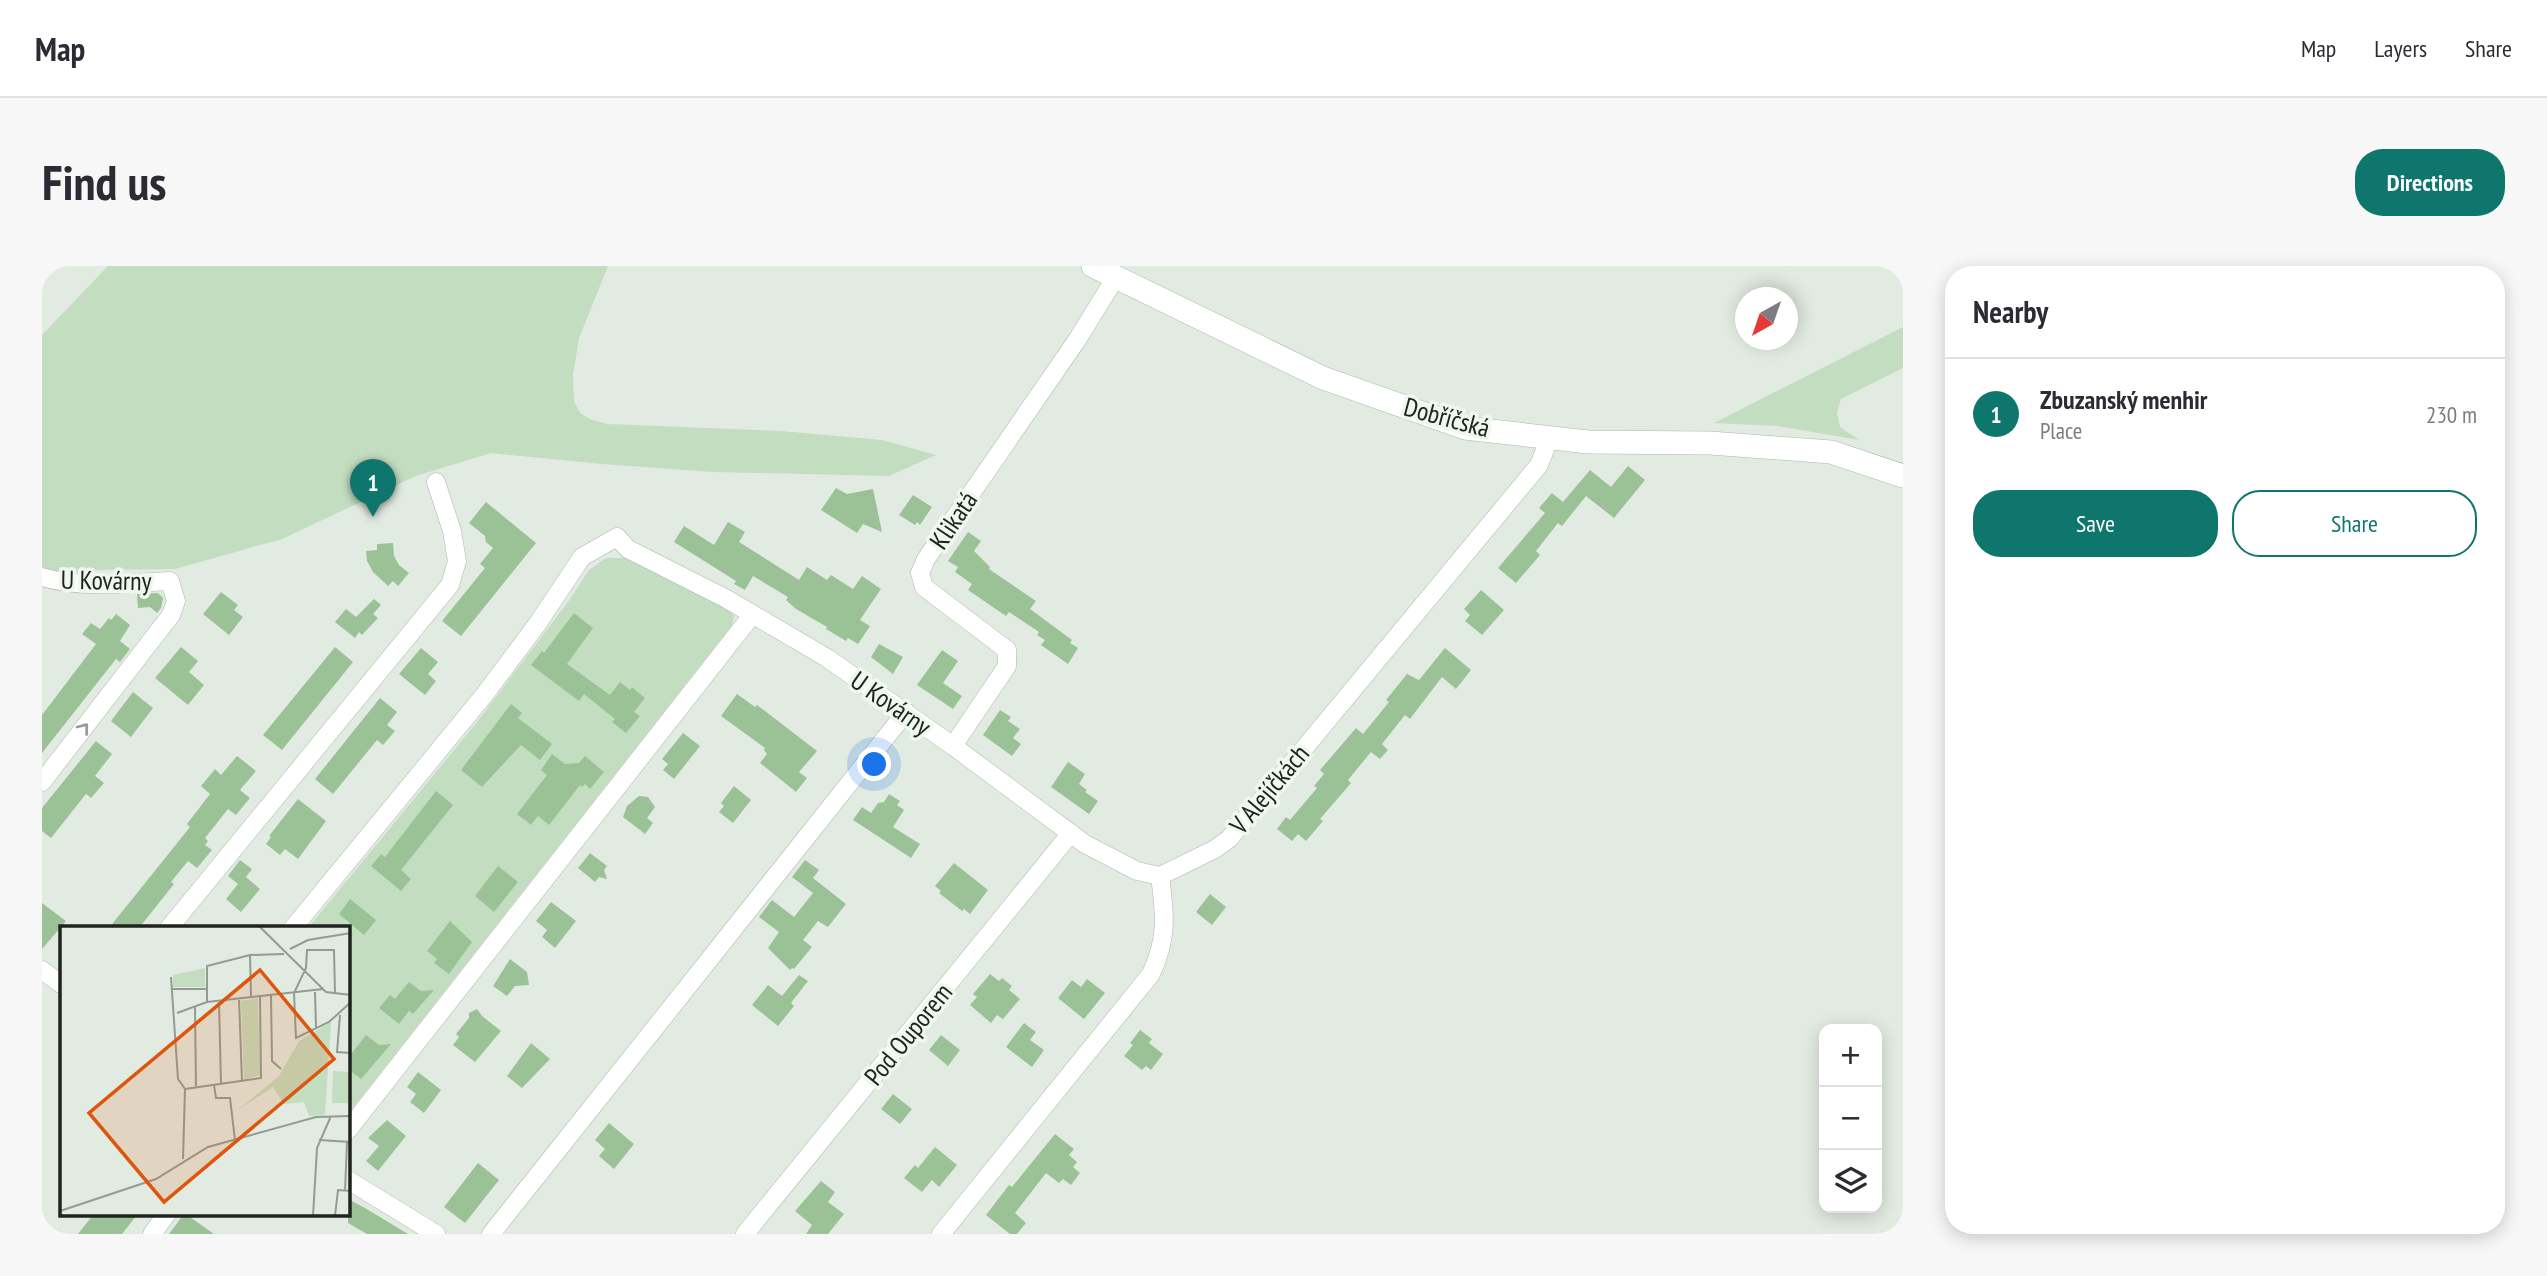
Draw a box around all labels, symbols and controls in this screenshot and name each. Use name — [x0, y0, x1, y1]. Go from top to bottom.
text: Map — [35, 27, 85, 70]
text: Map — [2301, 33, 2336, 64]
text: Layers — [2374, 33, 2427, 64]
text: Share — [2465, 33, 2512, 64]
button: Directions — [2355, 149, 2505, 216]
text: Find us — [42, 150, 166, 214]
north arrow — [1735, 287, 1798, 350]
text: Nearby — [1973, 292, 2048, 331]
text: Zbuzanský menhir — [2040, 383, 2207, 416]
street label: Dobříčská — [1400, 390, 1494, 444]
text: 1 — [1991, 400, 2002, 429]
text: 230 m — [2426, 400, 2477, 429]
text: Place — [2040, 416, 2082, 445]
pin: 1 — [350, 459, 396, 517]
street label: Klikatá — [922, 485, 984, 555]
button: Save — [1973, 490, 2218, 557]
button: Share — [2232, 490, 2477, 557]
street label: U Kovárny — [60, 563, 152, 597]
street label: U Kovárny — [844, 663, 938, 743]
one-way arrow — [75, 723, 88, 736]
street label: V Alejíčkách — [1221, 737, 1316, 841]
your location — [857, 747, 891, 781]
inset map — [60, 926, 350, 1216]
street label: Pod Ouporem — [857, 976, 959, 1092]
map controls — [1819, 1024, 1882, 1213]
button: + — [1819, 1024, 1882, 1087]
button: − — [1819, 1087, 1882, 1150]
button: layers — [1819, 1150, 1882, 1213]

